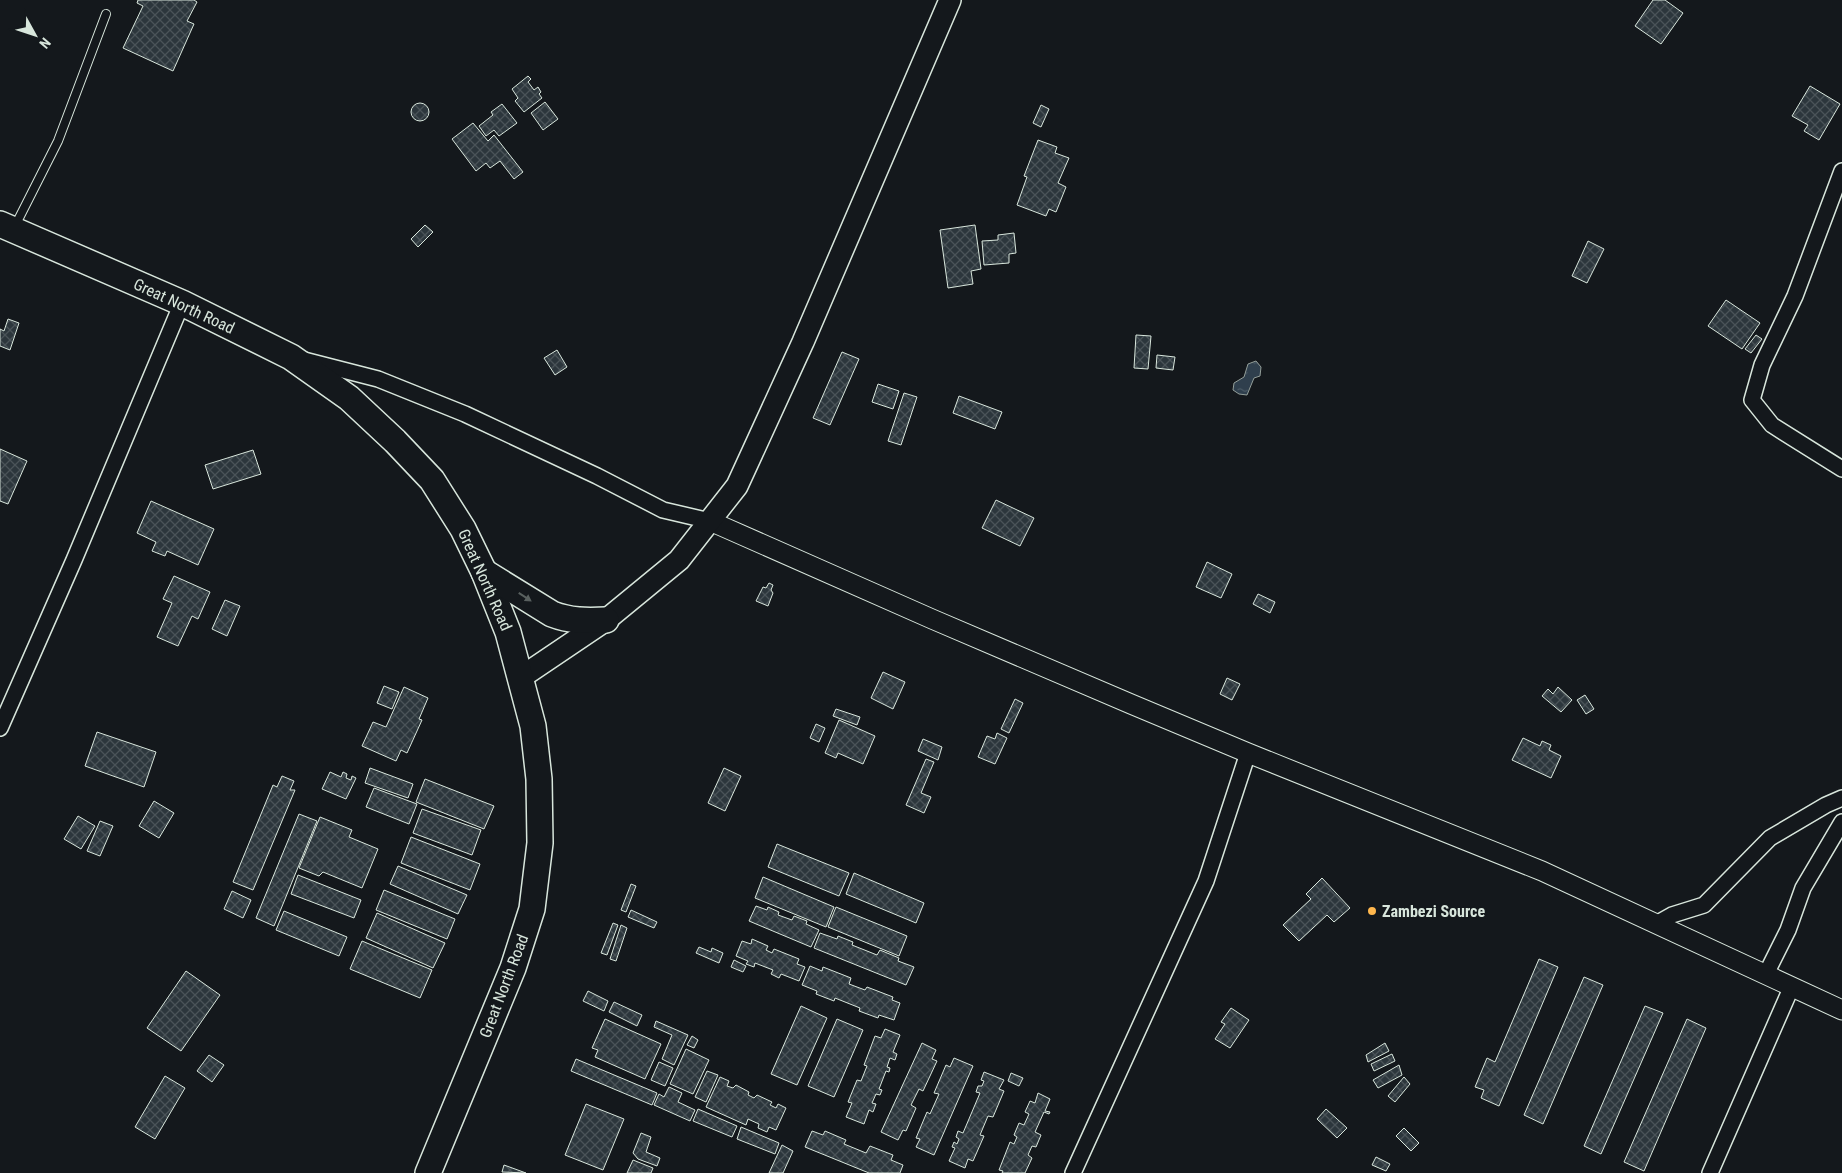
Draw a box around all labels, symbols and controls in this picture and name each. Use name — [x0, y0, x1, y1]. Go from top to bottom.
north arrow — [10, 10, 60, 60]
text: N — [36, 35, 54, 52]
street label: Great North Road — [130, 274, 238, 338]
street label: Great North Road — [454, 526, 516, 634]
one-way arrow — [519, 593, 532, 602]
place label: Zambezi Source — [1382, 902, 1485, 921]
marker: Zambezi Source — [1366, 905, 1378, 917]
street label: Great North Road — [476, 932, 532, 1040]

